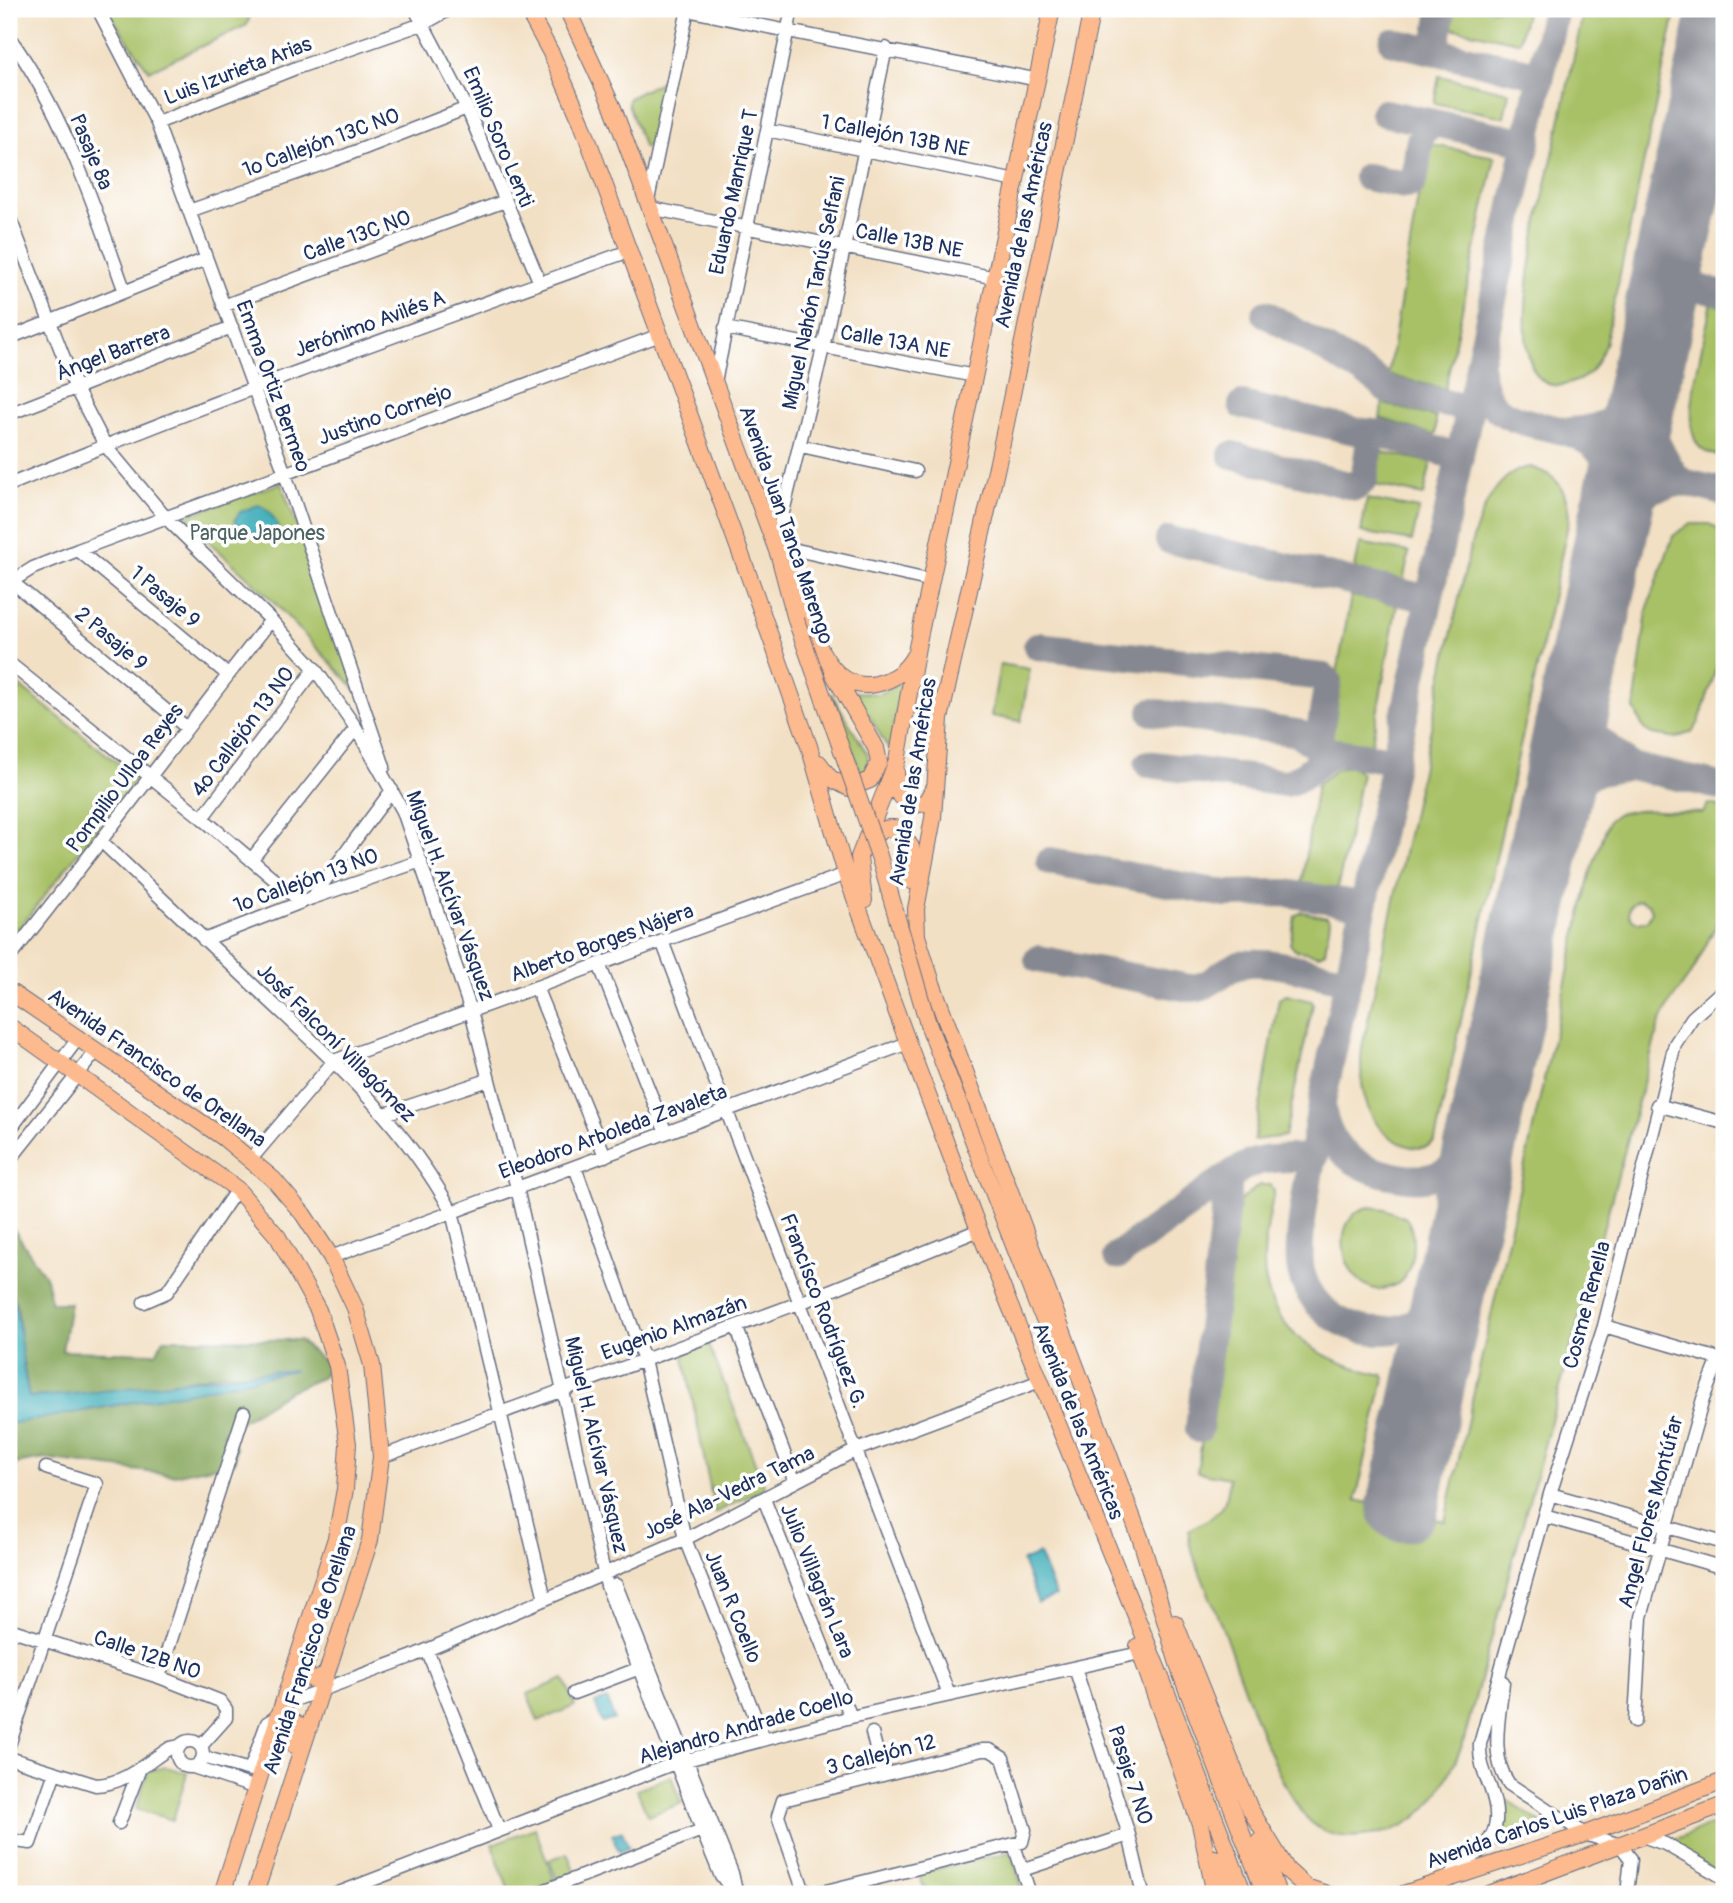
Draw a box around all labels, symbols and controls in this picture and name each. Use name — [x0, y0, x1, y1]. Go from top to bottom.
street label: Luis Izurieta Arias — [160, 30, 316, 112]
street label: Emilio Soro Lenti — [456, 63, 540, 212]
street label: 1º Callejón 13C NO — [239, 102, 403, 184]
street label: Eduardo Manrique T — [703, 106, 765, 277]
street label: 1 Callejón 13B NE — [819, 108, 971, 164]
street label: Pasaje 8a — [63, 110, 119, 194]
street label: Avenida de las Américas — [989, 119, 1059, 331]
street label: Miguel Nahón Tanús Selfani — [776, 174, 852, 412]
street label: Calle 13C NO — [299, 204, 415, 268]
street label: Calle 13B NE — [853, 217, 965, 265]
street label: Jerónimo Avilés A — [291, 284, 449, 364]
street label: Emma Ortiz Bermeo — [229, 296, 317, 476]
street label: Ángel Barrera — [52, 319, 174, 387]
street label: Calle 13A NE — [838, 319, 952, 365]
street label: Justino Cornejo — [315, 378, 455, 452]
street label: Avenida Juan Tanca Marengo — [733, 402, 839, 648]
park label: Parque Japones — [189, 520, 325, 547]
street label: 1 Pasaje 9 — [125, 560, 205, 634]
street label: 2 Pasaje 9 — [69, 601, 153, 677]
street label: 4º Callejón 13 NO — [185, 662, 301, 802]
street label: Avenida de las Américas — [883, 675, 943, 888]
street label: Pompilio Ulloa Reyes — [60, 698, 190, 858]
street label: Miguel H. Alcívar Vásquez — [399, 787, 501, 1005]
street label: 1º Callejón 13 NO — [230, 842, 382, 920]
street label: Alberto Borges Nájera — [507, 897, 697, 989]
street label: José Falconí Villagómez — [251, 958, 422, 1129]
street label: Avenida Francisco de Orellana — [43, 982, 271, 1154]
street label: Eleodoro Arboleda Zavaleta — [495, 1078, 731, 1186]
street label: Francísco Rodríguez G. — [773, 1210, 873, 1412]
street label: Cosme Renella — [1557, 1238, 1617, 1372]
street label: Eugenio Almazán — [597, 1289, 751, 1367]
street label: Avenida de las Américas — [1026, 1318, 1130, 1524]
street label: Miguel H. Alcívar Vásquez — [558, 1334, 634, 1556]
street label: Angel Flores Montúfar — [1612, 1412, 1690, 1611]
street label: José Ala-Vedra Tama — [639, 1440, 819, 1546]
street label: Julio Villagrán Lara — [774, 1500, 860, 1662]
street label: Avenida Francisco de Orellana — [257, 1522, 363, 1778]
street label: Juan R Coello — [698, 1547, 768, 1667]
street label: Calle 12B NO — [90, 1624, 204, 1686]
street label: Alejandro Andrade Coello — [635, 1683, 857, 1771]
street label: Pasaje 7 NO — [1101, 1722, 1159, 1828]
street label: 3 Callejón 12 — [823, 1728, 939, 1782]
street label: Avenida Carlos Luis Plaza Dañin — [1423, 1761, 1691, 1875]

